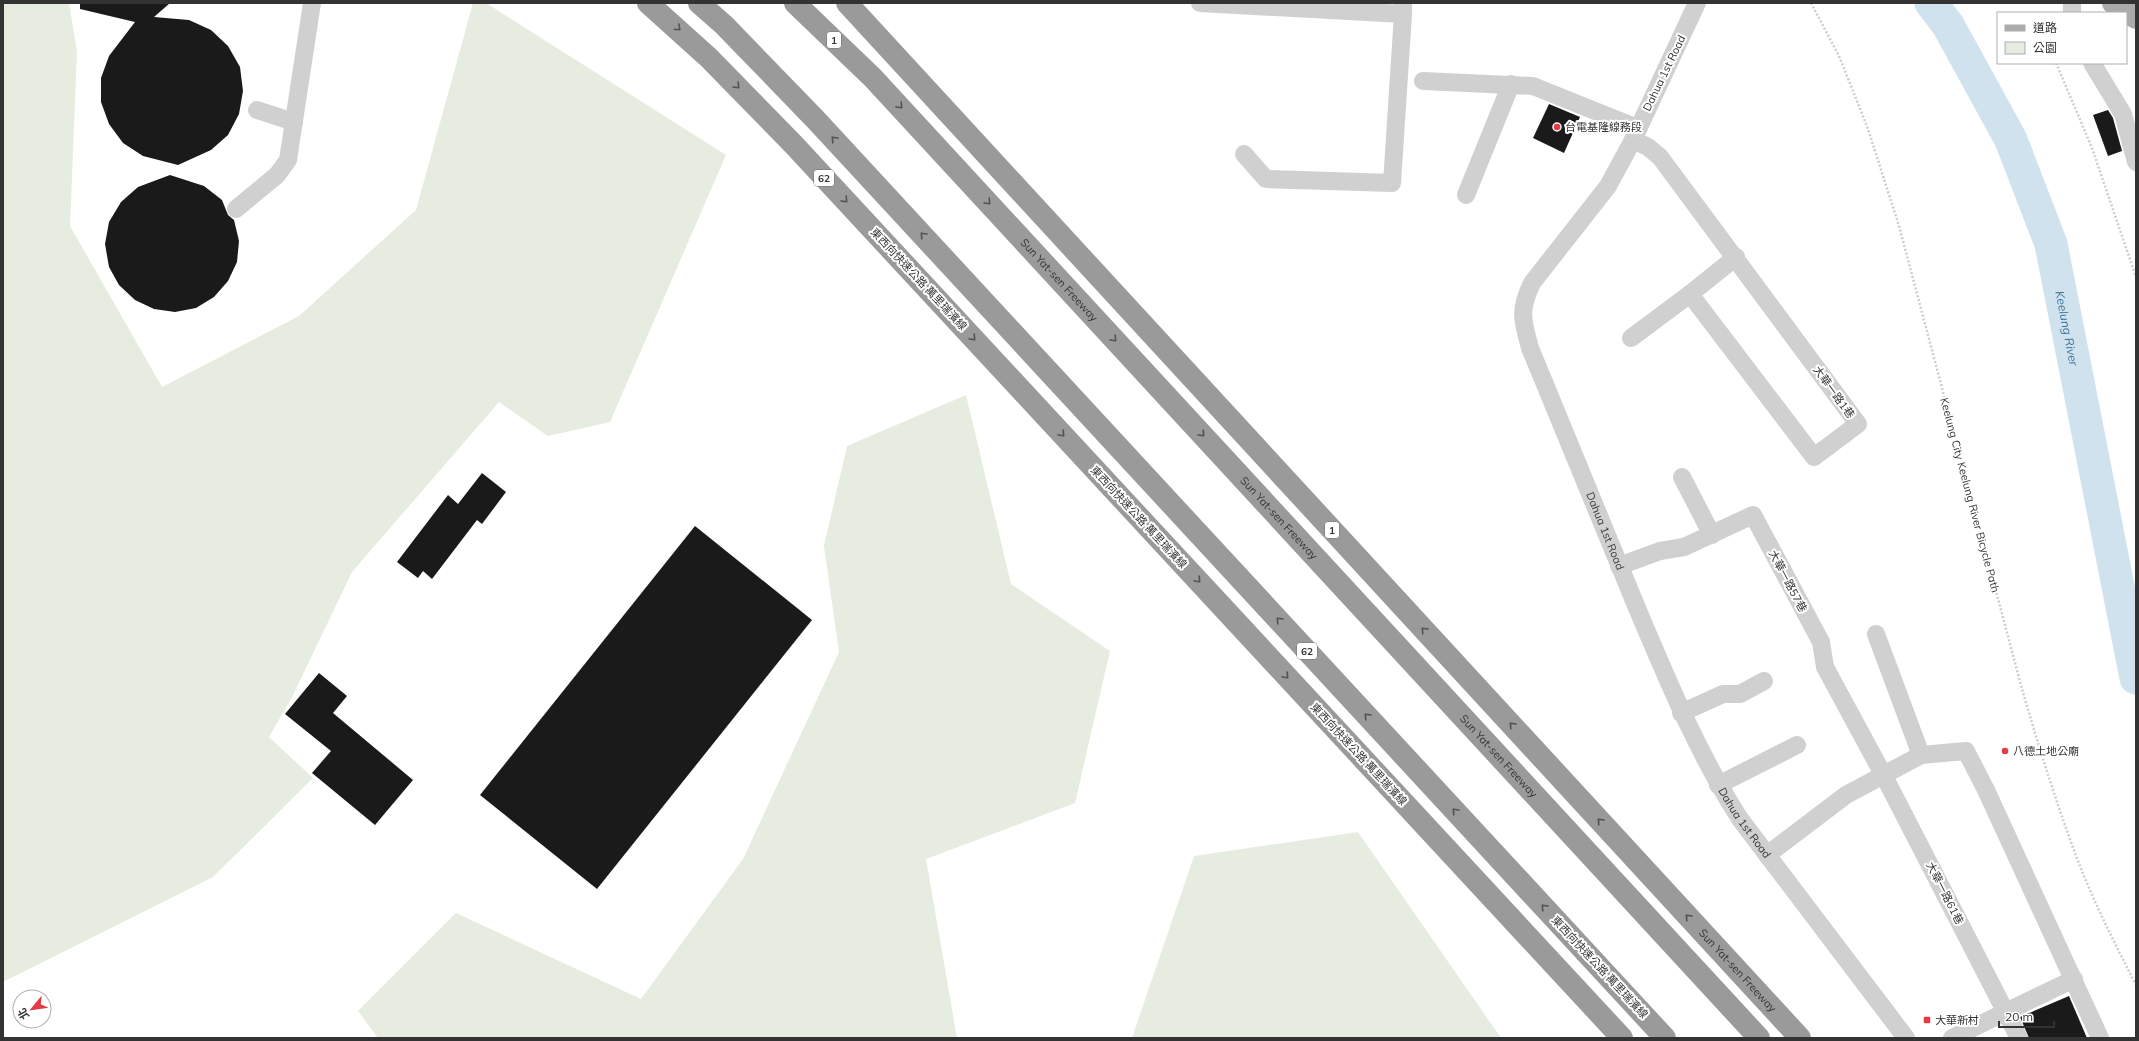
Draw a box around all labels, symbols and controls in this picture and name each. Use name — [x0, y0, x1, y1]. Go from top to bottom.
legend — [1997, 12, 2127, 64]
text: 道路 — [2033, 20, 2057, 35]
one-way arrow — [673, 24, 681, 31]
road number: 1 — [827, 32, 841, 48]
street label: Dahua 1st Road — [1640, 33, 1688, 113]
text: 公園 — [2033, 40, 2057, 55]
one-way arrow — [732, 81, 740, 89]
one-way arrow — [895, 102, 902, 109]
place label: 台電基隆線務段 — [1565, 120, 1642, 134]
marker: 台電基隆線務段 — [1552, 122, 1562, 132]
one-way arrow — [832, 137, 839, 144]
road number: 62 — [814, 170, 834, 186]
one-way arrow — [840, 196, 847, 203]
one-way arrow — [983, 197, 991, 205]
street label: 東西向快速公路 萬里瑞濱線 — [868, 225, 970, 333]
one-way arrow — [920, 232, 927, 240]
street label: Sun Yat-sen Freeway — [1018, 235, 1101, 324]
water label: Keelung River — [2053, 289, 2082, 367]
one-way arrow — [969, 334, 976, 341]
one-way arrow — [1109, 334, 1117, 342]
street label: 大華一路1巷 — [1810, 363, 1858, 421]
street label: Keelung City Keelung River Bicycle Path — [1937, 396, 2003, 594]
one-way arrow — [1057, 429, 1064, 437]
one-way arrow — [1197, 429, 1205, 437]
street label: 東西向快速公路 萬里瑞濱線 — [1088, 463, 1190, 571]
street label: Sun Yat-sen Freeway — [1237, 474, 1321, 563]
street label: Dahua 1st Road — [1583, 490, 1628, 572]
road number: 1 — [1325, 522, 1339, 538]
street label: 大華一路57巷 — [1766, 548, 1810, 614]
one-way arrow — [1193, 575, 1200, 583]
one-way arrow — [1276, 617, 1284, 625]
one-way arrow — [1422, 627, 1429, 634]
road number: 62 — [1297, 643, 1317, 659]
one-way arrow — [1281, 671, 1289, 679]
street label: 東西向快速公路 萬里瑞濱線 — [1308, 700, 1410, 808]
street label: Sun Yat-sen Freeway — [1457, 712, 1541, 801]
one-way arrow — [1364, 713, 1372, 721]
one-way arrow — [1509, 722, 1517, 730]
place label: 八德土地公廟 — [2013, 744, 2079, 758]
marker: 八德土地公廟 — [2000, 746, 2010, 756]
street label: Dahua 1st Road — [1715, 785, 1774, 861]
one-way arrow — [1453, 808, 1460, 816]
one-way arrow — [1597, 818, 1605, 826]
street label: 大華一路61巷 — [1923, 859, 1967, 927]
one-way arrow — [1541, 904, 1548, 911]
street label: 東西向快速公路 萬里瑞濱線 — [1549, 913, 1651, 1021]
one-way arrow — [1686, 914, 1693, 921]
street label: Sun Yat-sen Freeway — [1696, 926, 1780, 1015]
north arrow — [12, 989, 52, 1029]
scale bar — [1999, 1003, 2054, 1029]
text: 北 — [14, 1006, 32, 1022]
text: 20 m — [2005, 1009, 2033, 1024]
place label: 大華新村 — [1935, 1013, 1979, 1027]
marker: 大華新村 — [1922, 1015, 1932, 1025]

